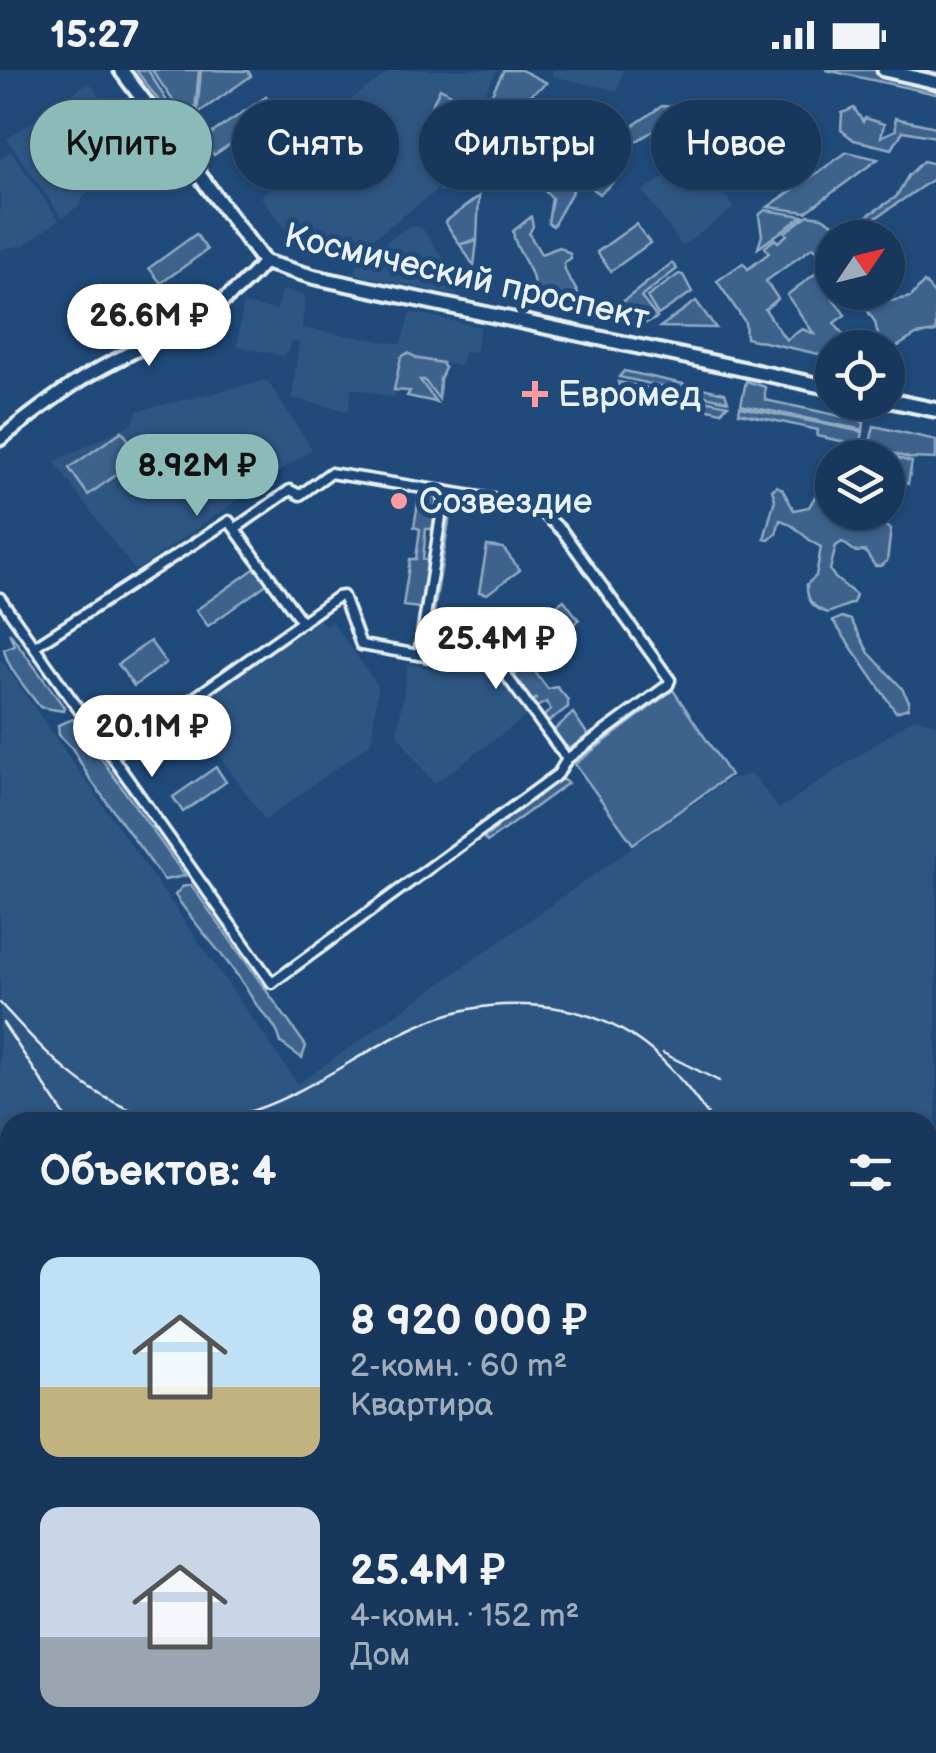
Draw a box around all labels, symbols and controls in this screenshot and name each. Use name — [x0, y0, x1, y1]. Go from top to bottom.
text: 15:27 — [50, 13, 140, 58]
chip: Купить — [30, 100, 212, 190]
chip: Снять — [232, 100, 399, 190]
chip: Фильтры — [419, 100, 631, 190]
chip: Новое — [651, 100, 821, 190]
street label: Космический проспект — [280, 215, 653, 340]
north arrow — [815, 220, 905, 310]
map controls — [815, 220, 905, 530]
pin: 26.6M ₽ — [57, 284, 241, 369]
text: 26.6M ₽ — [89, 297, 209, 336]
button: locate — [815, 330, 905, 420]
place label: Евромед — [558, 374, 701, 417]
marker: Евромед — [522, 381, 548, 407]
pin: 8.92M ₽ — [105, 434, 289, 519]
button: layers — [815, 440, 905, 530]
text: 8.92M ₽ — [137, 447, 257, 486]
place label: Созвездие — [419, 481, 592, 524]
marker: Созвездие — [388, 490, 410, 512]
pin: 25.4M ₽ — [404, 607, 588, 692]
text: 25.4M ₽ — [437, 620, 555, 659]
pin: 20.1M ₽ — [60, 695, 244, 780]
text: 20.1M ₽ — [95, 708, 209, 747]
icon: filters — [843, 1145, 898, 1200]
text: Объектов: 4 — [40, 1147, 277, 1198]
text: 8 920 000 ₽ — [350, 1296, 587, 1347]
icon: home — [120, 1297, 240, 1417]
text: 2-комн. · 60 m² — [350, 1347, 567, 1386]
text: Квартира — [350, 1386, 493, 1425]
text: 25.4M ₽ — [350, 1546, 505, 1597]
icon: home — [120, 1547, 240, 1667]
text: 4-комн. · 152 m² — [350, 1597, 579, 1636]
text: Дом — [350, 1636, 410, 1675]

